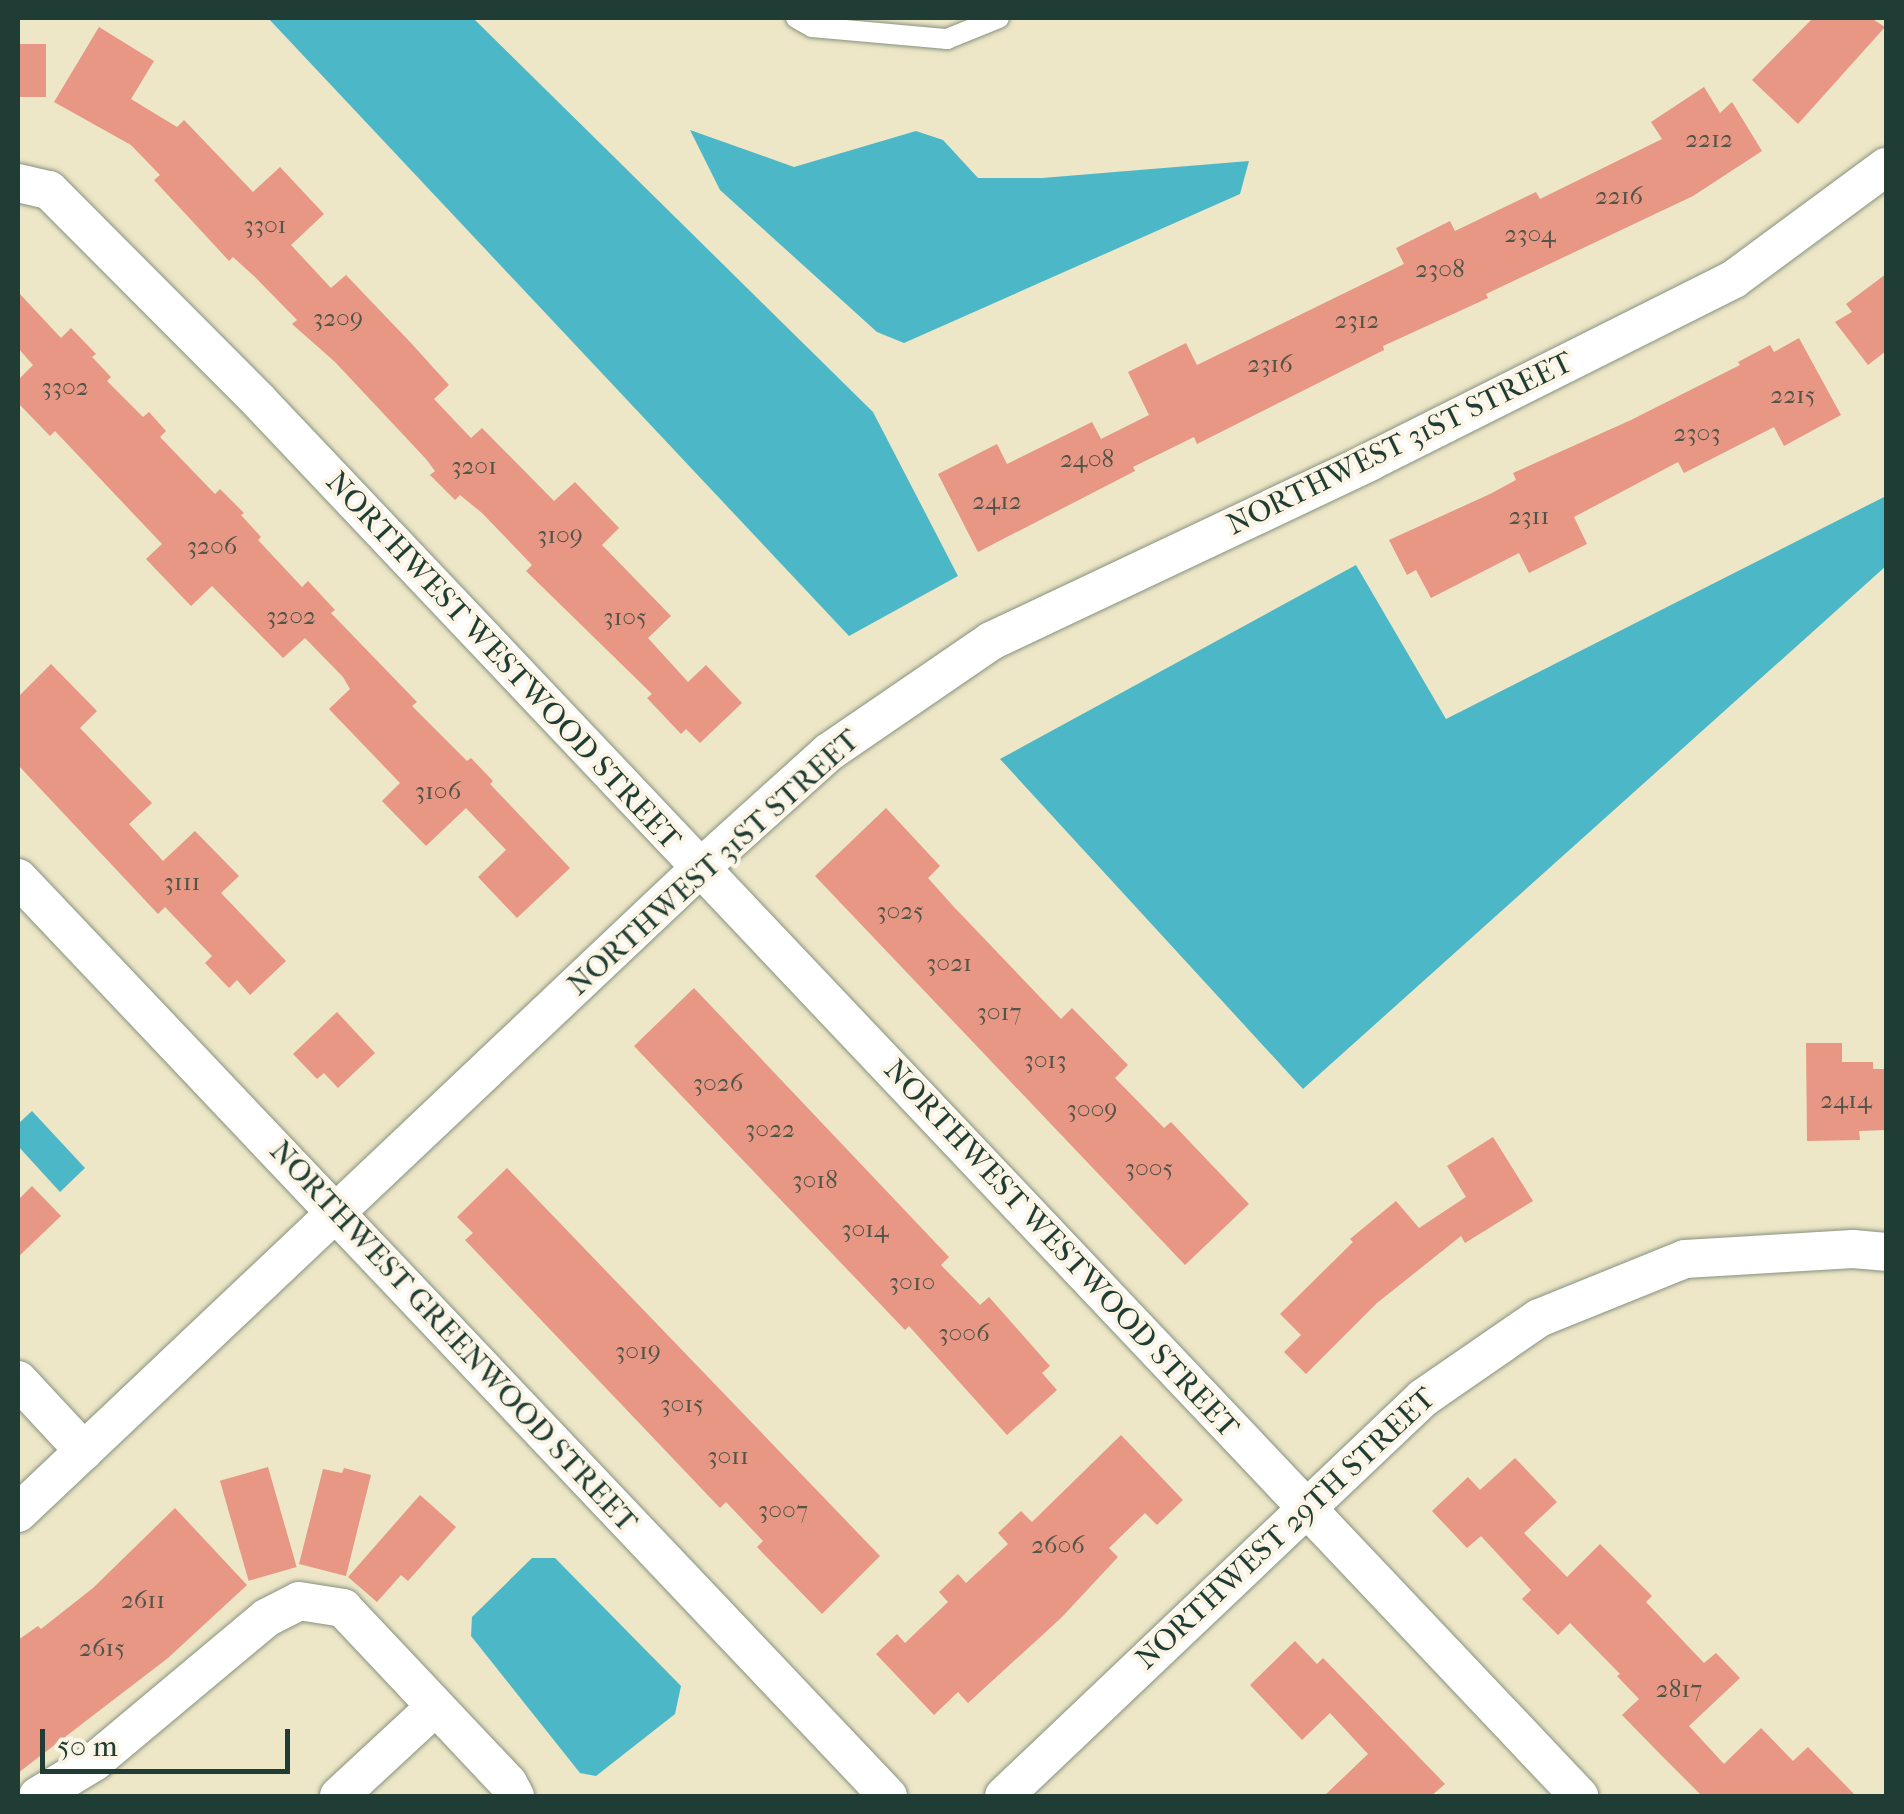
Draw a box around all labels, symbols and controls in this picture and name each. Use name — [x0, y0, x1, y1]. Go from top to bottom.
house number: 2212 — [1685, 124, 1733, 154]
house number: 2216 — [1595, 181, 1643, 211]
house number: 3301 — [243, 210, 287, 240]
house number: 2304 — [1504, 219, 1556, 249]
house number: 2308 — [1415, 254, 1465, 284]
house number: 3209 — [313, 303, 363, 333]
house number: 2312 — [1335, 305, 1379, 335]
street label: NORTHWEST 31ST STREET — [1221, 345, 1579, 543]
house number: 2316 — [1247, 349, 1293, 379]
house number: 3302 — [41, 372, 89, 402]
house number: 2215 — [1770, 380, 1816, 410]
house number: 2303 — [1673, 418, 1721, 448]
house number: 2408 — [1060, 444, 1114, 474]
house number: 3201 — [451, 451, 497, 481]
street label: NORTHWEST WESTWOOD STREET — [318, 465, 688, 857]
house number: 2412 — [972, 486, 1022, 516]
house number: 2311 — [1509, 501, 1549, 531]
house number: 3109 — [537, 520, 583, 550]
house number: 3206 — [187, 531, 237, 561]
house number: 3202 — [266, 601, 316, 631]
house number: 3105 — [603, 602, 647, 632]
street label: NORTHWEST 31ST STREET — [561, 722, 867, 1004]
house number: 3106 — [415, 776, 461, 806]
house number: 3111 — [163, 867, 201, 897]
house number: 3025 — [876, 896, 924, 926]
house number: 3021 — [926, 948, 972, 978]
house number: 3017 — [977, 997, 1021, 1027]
house number: 3013 — [1023, 1045, 1067, 1075]
street label: NORTHWEST WESTWOOD STREET — [876, 1053, 1246, 1445]
house number: 3026 — [693, 1068, 743, 1098]
house number: 2414 — [1820, 1085, 1872, 1115]
house number: 3009 — [1067, 1094, 1117, 1124]
house number: 3022 — [745, 1114, 795, 1144]
street label: NORTHWEST GREENWOOD STREET — [262, 1134, 644, 1540]
house number: 3005 — [1125, 1153, 1173, 1183]
house number: 3018 — [792, 1165, 838, 1195]
house number: 3014 — [841, 1214, 889, 1244]
house number: 3010 — [889, 1267, 935, 1297]
house number: 3006 — [938, 1318, 990, 1348]
house number: 3019 — [615, 1336, 661, 1366]
street label: NORTHWEST 29TH STREET — [1129, 1381, 1443, 1677]
house number: 3015 — [660, 1389, 704, 1419]
house number: 3011 — [707, 1441, 749, 1471]
house number: 3007 — [758, 1495, 808, 1525]
house number: 2606 — [1031, 1530, 1085, 1560]
house number: 2611 — [121, 1585, 165, 1615]
house number: 2615 — [79, 1633, 125, 1663]
house number: 2817 — [1656, 1674, 1702, 1704]
scale bar — [45, 1709, 295, 1771]
text: 50 m — [57, 1729, 118, 1764]

